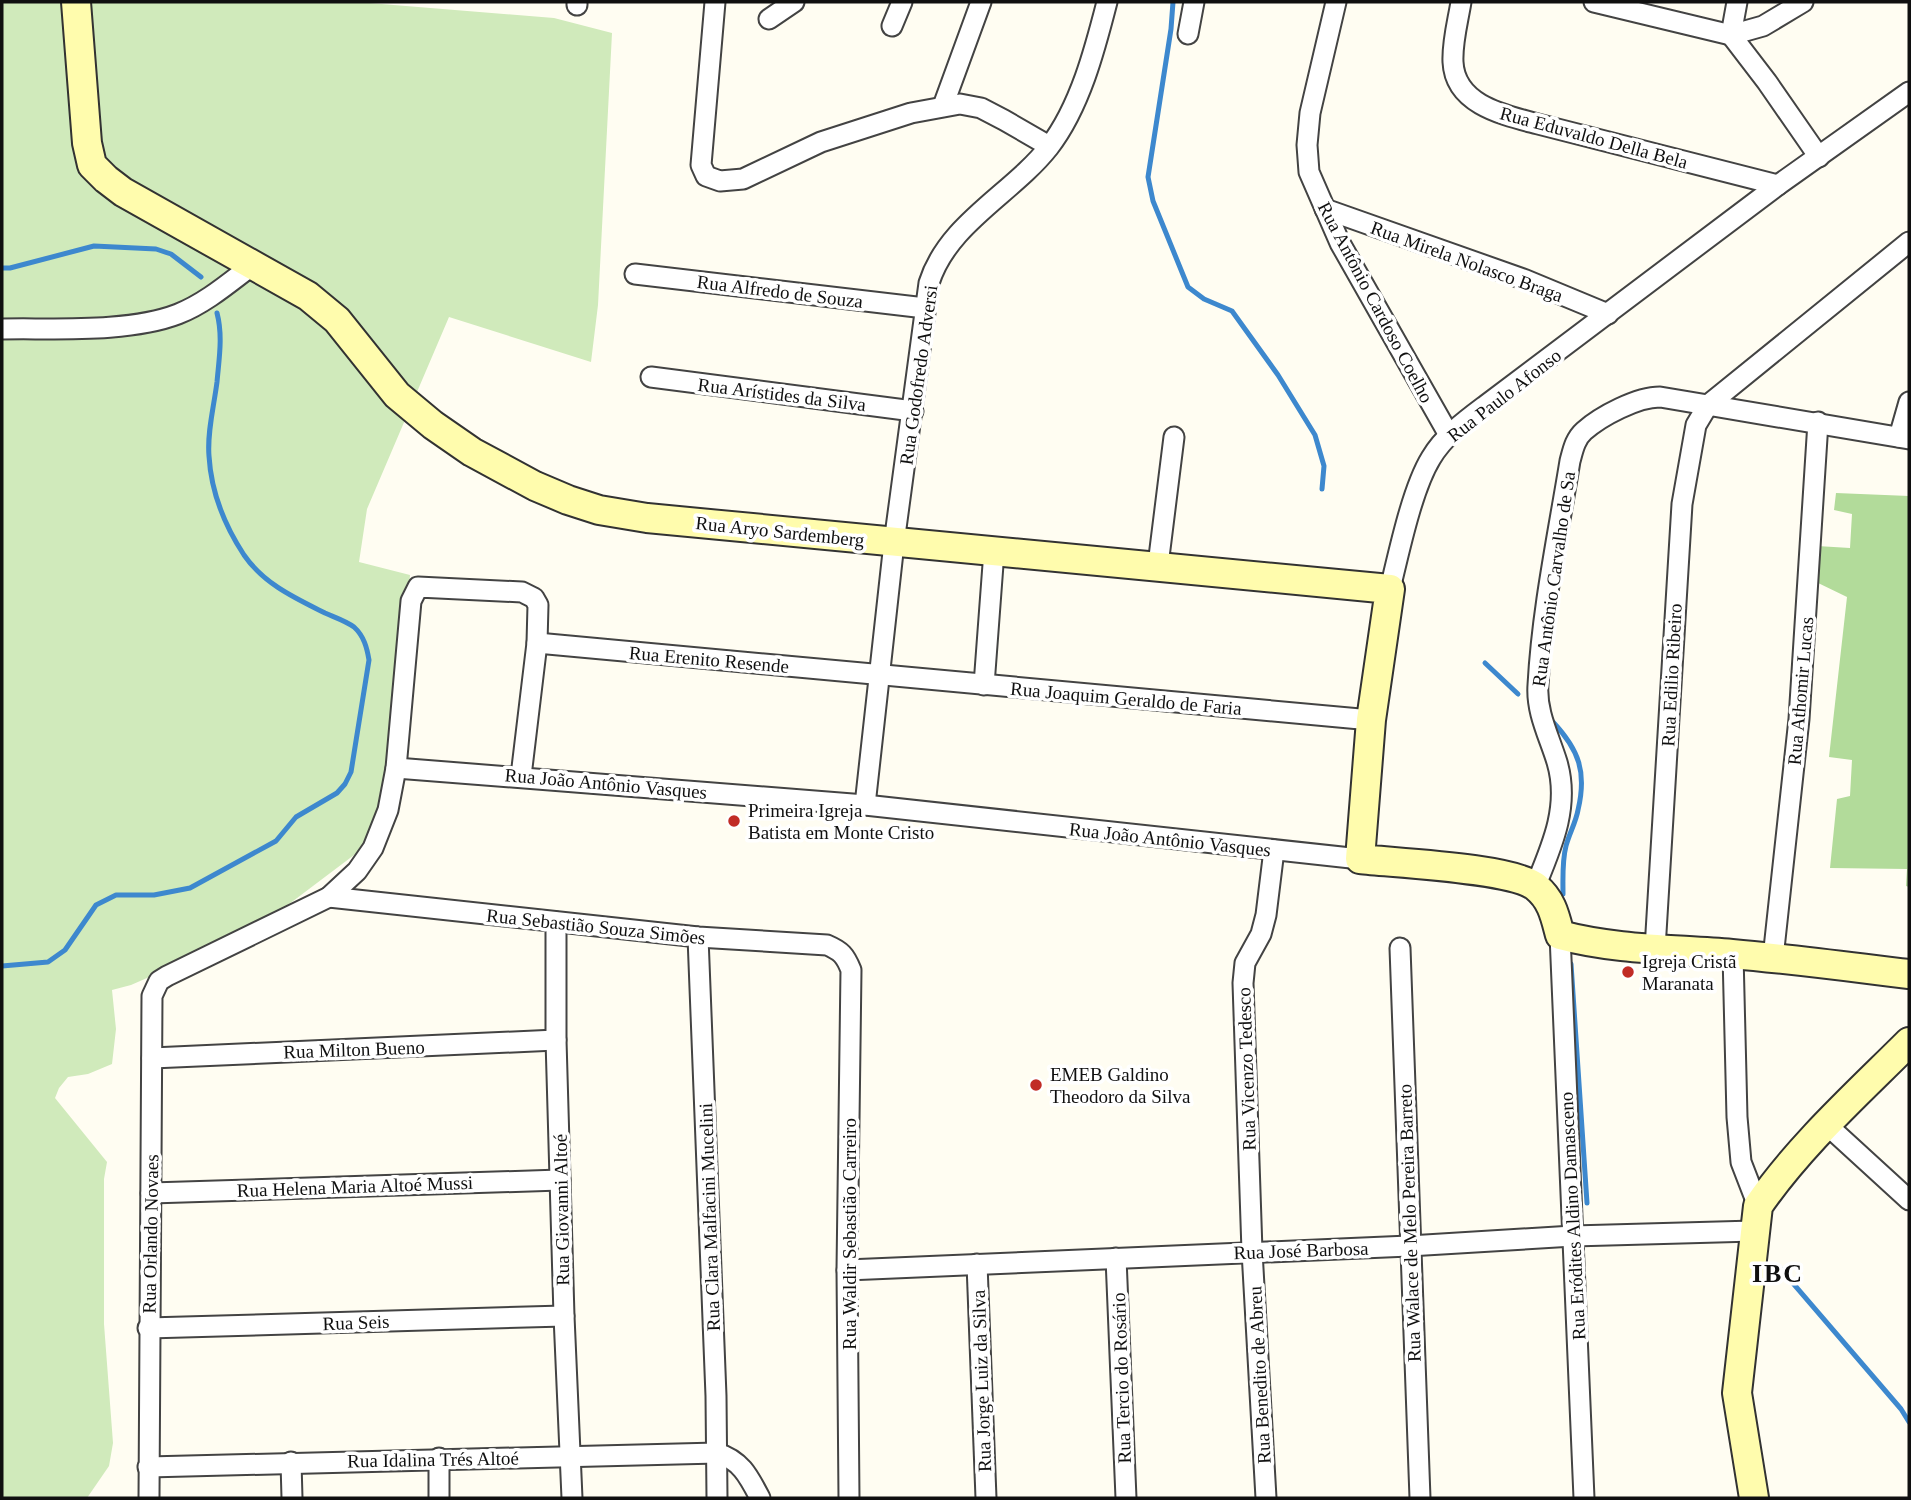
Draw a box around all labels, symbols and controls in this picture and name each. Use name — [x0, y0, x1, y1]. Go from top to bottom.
street label: Rua Eduvaldo Della Bela — [1498, 102, 1691, 173]
street label: Rua Antônio Cardoso Coelho — [1314, 198, 1437, 406]
street label: Rua Mirela Nolasco Braga — [1368, 217, 1566, 306]
street label: Rua Alfredo de Souza — [696, 271, 865, 312]
street label: Rua Godofredo Adversi — [895, 284, 942, 466]
street label: Rua Paulo Afonso — [1443, 345, 1565, 446]
street label: Rua Arístides da Silva — [697, 374, 868, 415]
street label: Rua Antônio Carvalho de Sa — [1528, 469, 1579, 688]
street label: Rua Aryo Sardemberg — [695, 512, 866, 551]
street label: Rua Edilio Ribeiro — [1657, 603, 1686, 747]
street label: Rua Athomir Lucas — [1784, 616, 1817, 766]
street label: Rua Erenito Resende — [628, 642, 790, 677]
street label: Rua Joaquim Geraldo de Faria — [1009, 678, 1243, 719]
street label: Rua João Antônio Vasques — [504, 764, 708, 803]
place label: Primeira Igreja Batista em Monte Cristo — [748, 800, 934, 843]
marker: Primeira Igreja Batista em Monte Cristo — [726, 813, 742, 829]
street label: Rua João Antônio Vasques — [1068, 818, 1272, 861]
street label: Rua Sebastião Souza Simões — [485, 905, 706, 948]
place label: Igreja Cristã Maranata — [1642, 951, 1737, 994]
marker: Igreja Cristã Maranata — [1620, 964, 1636, 980]
street label: Rua Vicenzo Tedesco — [1233, 987, 1260, 1151]
street label: Rua Milton Bueno — [283, 1037, 425, 1062]
place label: EMEB Galdino Theodoro da Silva — [1050, 1064, 1191, 1107]
marker: EMEB Galdino Theodoro da Silva — [1028, 1077, 1044, 1093]
street label: Rua Walace de Melo Pereira Barreto — [1394, 1084, 1425, 1362]
street label: Rua Eródites Aldino Damasceno — [1556, 1091, 1589, 1341]
street label: Rua Clara Malfacini Mucelini — [695, 1102, 724, 1332]
street label: Rua Waldir Sebastião Carreiro — [839, 1118, 860, 1350]
street label: Rua Giovanni Altoé — [550, 1134, 573, 1286]
street label: Rua Orlando Novaes — [139, 1154, 162, 1314]
street label: Rua Helena Maria Altoé Mussi — [237, 1172, 474, 1201]
street label: Rua José Barbosa — [1233, 1238, 1369, 1263]
district label: IBC — [1752, 1259, 1804, 1288]
street label: Rua Benedito de Abreu — [1244, 1285, 1275, 1464]
street label: Rua Jorge Luiz da Silva — [968, 1289, 995, 1472]
street label: Rua Tercio do Rosário — [1108, 1292, 1135, 1464]
street label: Rua Seis — [322, 1311, 390, 1334]
street label: Rua Idalina Trés Altoé — [347, 1448, 519, 1471]

